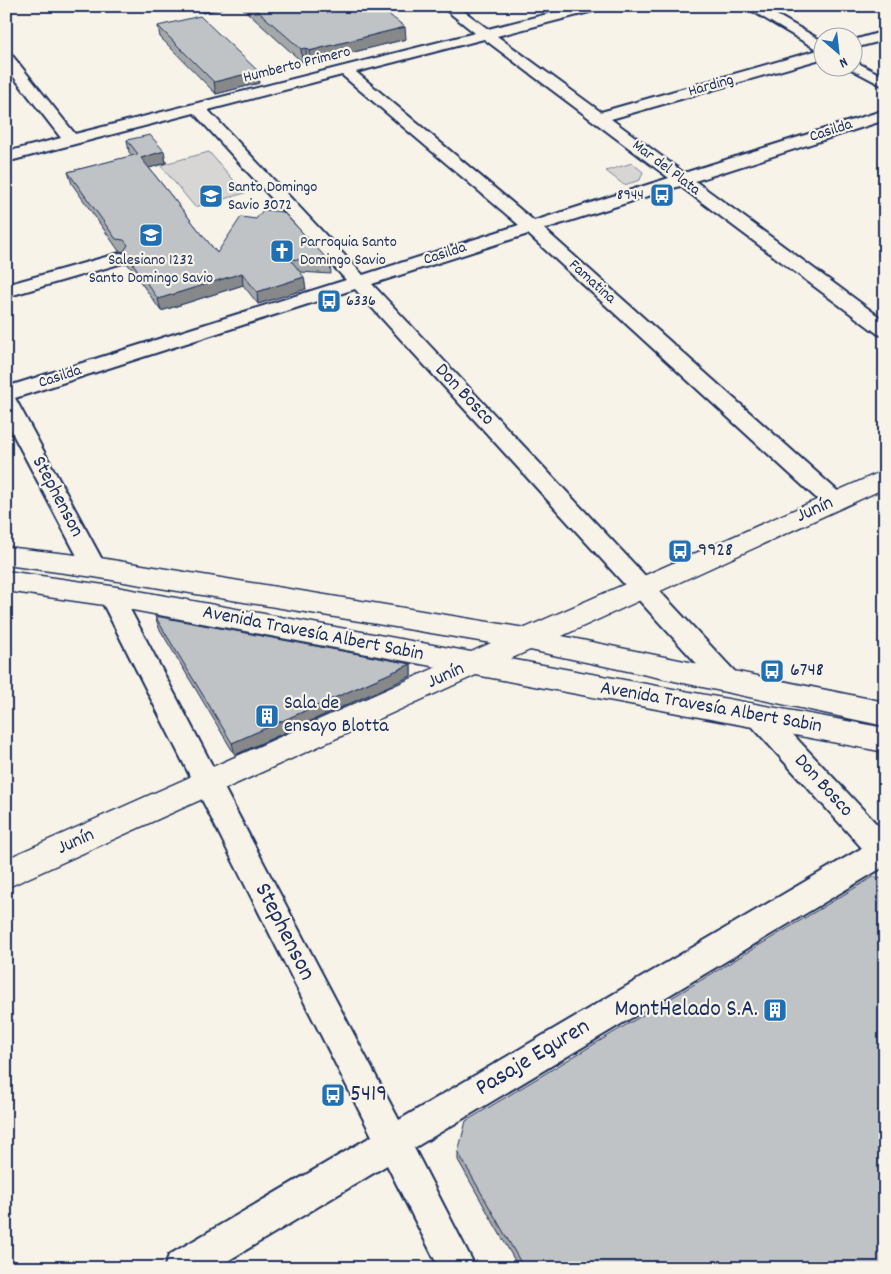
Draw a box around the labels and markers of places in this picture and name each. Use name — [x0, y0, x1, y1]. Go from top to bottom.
place label: Santo Domingo Savio 3072 — [228, 176, 317, 217]
bus stop icon: 8944 — [649, 182, 675, 208]
school or university icon: Santo Domingo Savio 3072 — [198, 183, 224, 209]
place label: 8944 — [617, 184, 644, 207]
school or university icon: Salesiano 1232 Santo Domingo Savio — [138, 222, 164, 248]
place label: Parroquia Santo Domingo Savio — [300, 231, 397, 272]
church icon: Parroquia Santo Domingo Savio — [269, 238, 295, 264]
place label: Salesiano 1232 Santo Domingo Savio — [89, 249, 213, 290]
bus stop icon: 6336 — [316, 288, 342, 314]
place label: 6336 — [346, 290, 376, 313]
place label: 9928 — [698, 537, 733, 565]
bus stop icon: 9928 — [667, 538, 693, 564]
place label: 6748 — [790, 657, 824, 685]
bus stop icon: 6748 — [759, 658, 785, 684]
place label: Sala de ensayo Blotta — [284, 690, 389, 741]
building icon: Sala de ensayo Blotta — [254, 703, 280, 729]
place label: MontHelado S.A. — [614, 993, 758, 1027]
building icon: MontHelado S.A. — [762, 997, 788, 1023]
place label: 5419 — [350, 1078, 387, 1112]
bus stop icon: 5419 — [320, 1082, 346, 1108]

